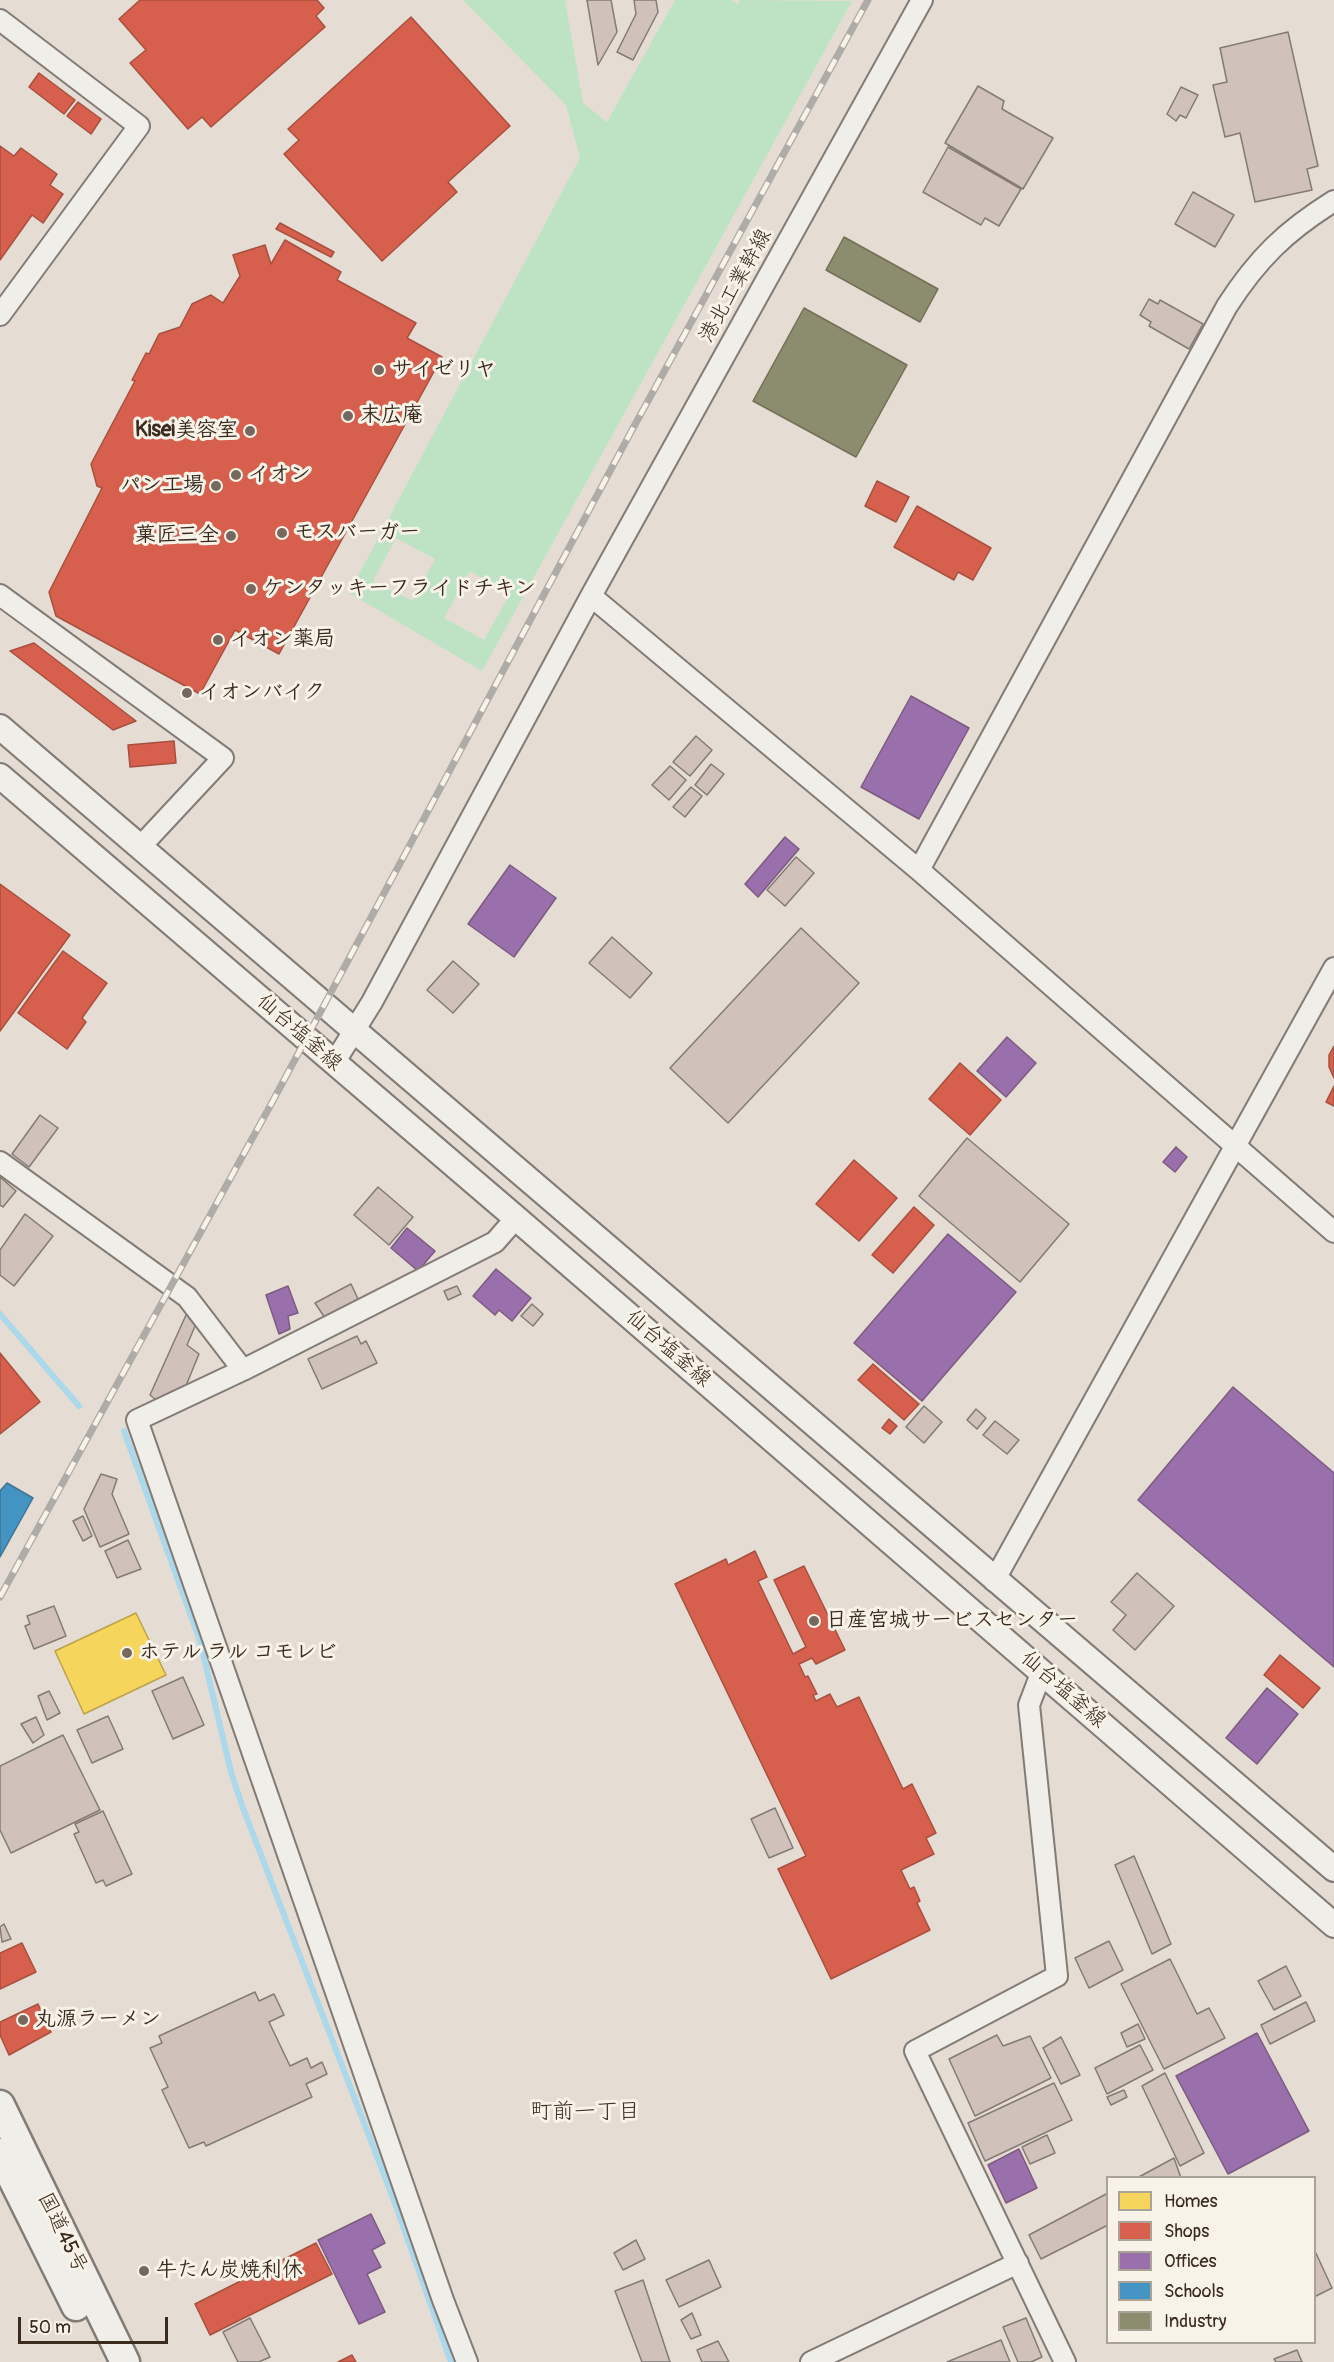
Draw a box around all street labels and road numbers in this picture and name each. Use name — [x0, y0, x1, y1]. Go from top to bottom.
street label: 港北工業幹線 — [694, 225, 778, 347]
street label: 仙台塩釜線 — [251, 989, 347, 1077]
street label: 仙台塩釜線 — [620, 1305, 716, 1393]
street label: 仙台塩釜線 — [1015, 1646, 1111, 1734]
street label: 国道45号 — [32, 2189, 92, 2277]

